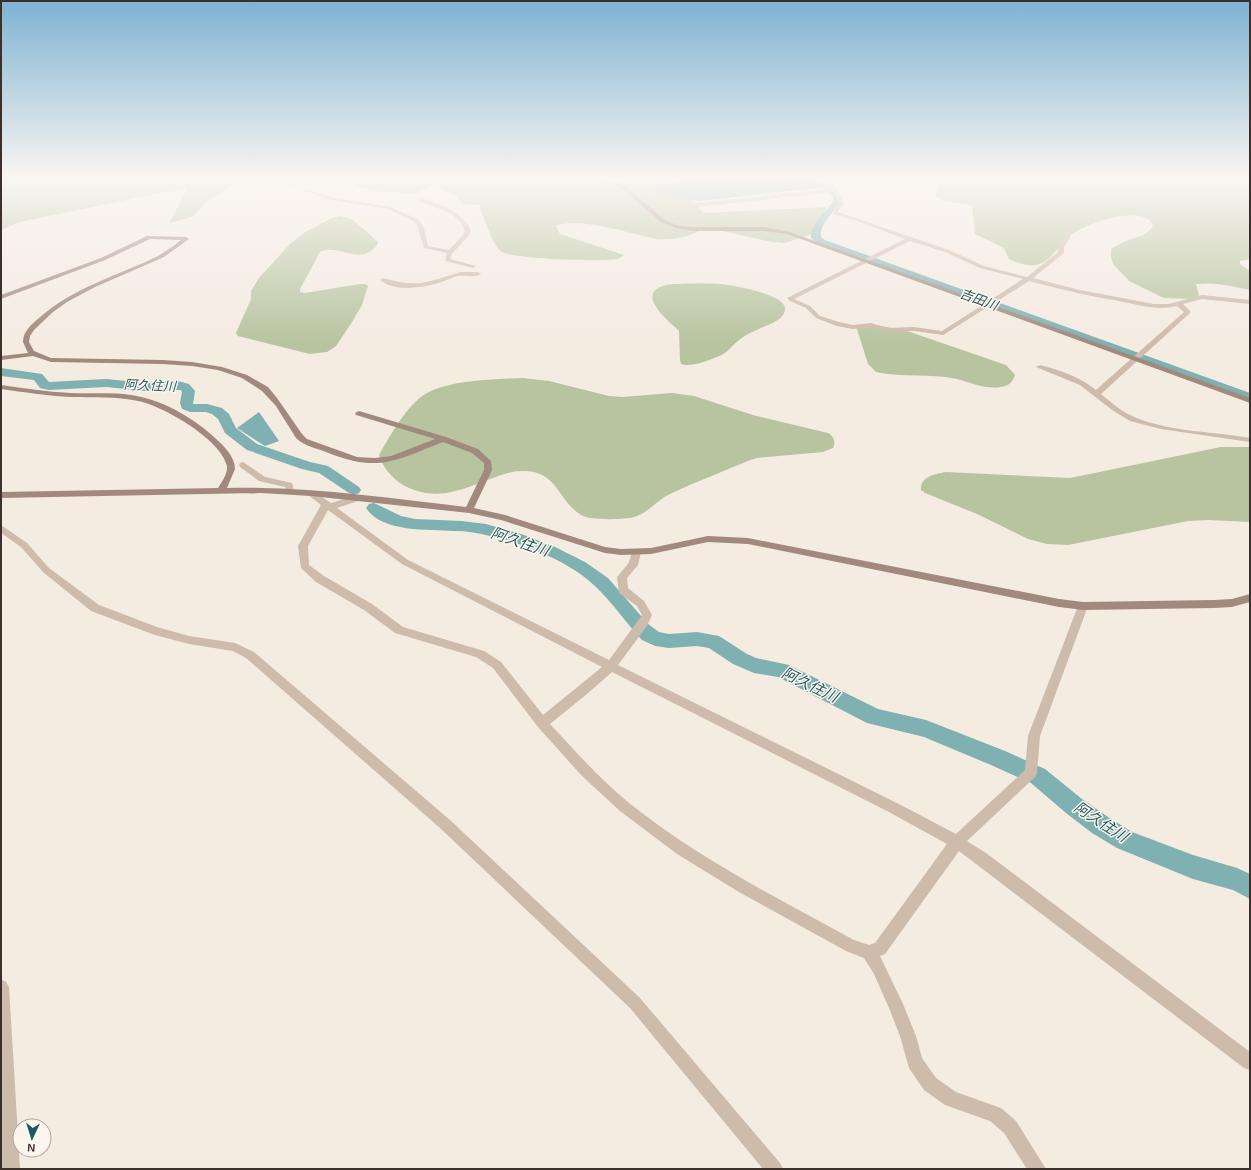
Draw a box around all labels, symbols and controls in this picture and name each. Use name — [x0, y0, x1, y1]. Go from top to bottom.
water label: 吉田川 — [958, 286, 1002, 314]
water label: 阿久住川 — [124, 377, 178, 394]
water label: 阿久住川 — [489, 524, 553, 560]
water label: 阿久住川 — [780, 664, 843, 706]
water label: 阿久住川 — [1071, 798, 1133, 846]
north arrow — [12, 1118, 52, 1158]
text: N — [27, 1142, 36, 1154]

